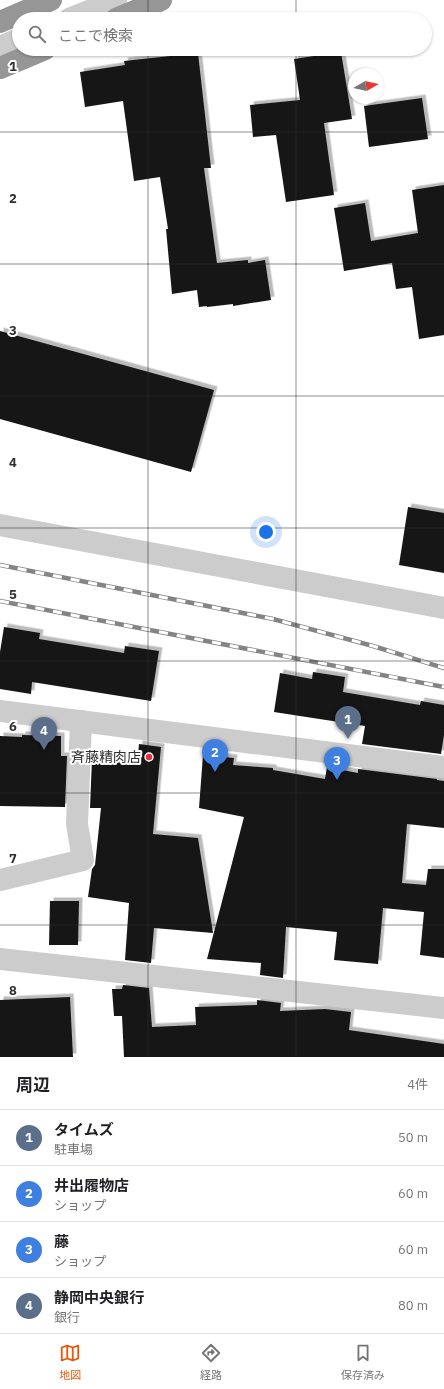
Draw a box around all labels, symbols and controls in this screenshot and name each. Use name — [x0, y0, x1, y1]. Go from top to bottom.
search box — [12, 12, 432, 56]
icon: search — [26, 23, 48, 45]
text: ここで検索 — [58, 26, 133, 45]
text: 1 — [9, 58, 17, 75]
north arrow — [348, 68, 384, 104]
text: 2 — [9, 190, 17, 207]
text: 3 — [9, 322, 17, 339]
text: 4 — [9, 454, 17, 471]
your location — [256, 522, 276, 542]
text: 5 — [9, 586, 17, 603]
pin: 1 — [335, 706, 361, 739]
pin: 4 — [31, 717, 57, 750]
text: 6 — [9, 718, 17, 735]
pin: 2 — [202, 739, 228, 772]
pin: 3 — [324, 747, 350, 780]
place label: 斉藤精肉店 — [71, 748, 141, 766]
marker: 斉藤精肉店 — [144, 752, 154, 762]
text: 7 — [9, 850, 17, 867]
text: 8 — [9, 982, 17, 999]
text: 周辺 — [16, 1074, 50, 1096]
text: 4件 — [407, 1076, 428, 1093]
text: タイムズ — [54, 1120, 114, 1139]
text: 1 — [25, 1129, 33, 1146]
text: 50 m — [398, 1129, 428, 1146]
text: 駐車場 — [54, 1141, 93, 1158]
text: 井出履物店 — [54, 1176, 129, 1195]
text: 2 — [25, 1185, 33, 1202]
text: 60 m — [398, 1185, 428, 1202]
text: ショップ — [54, 1197, 106, 1214]
text: 藤 — [54, 1232, 69, 1251]
text: 3 — [25, 1241, 33, 1258]
text: 60 m — [398, 1241, 428, 1258]
text: ショップ — [54, 1253, 106, 1270]
text: 静岡中央銀行 — [54, 1288, 144, 1307]
text: 4 — [25, 1297, 33, 1314]
text: 80 m — [398, 1297, 428, 1314]
text: 銀行 — [54, 1309, 80, 1326]
tab: 地図 — [59, 1342, 81, 1382]
tab: 経路 — [200, 1342, 222, 1382]
tab: 保存済み — [341, 1342, 385, 1382]

